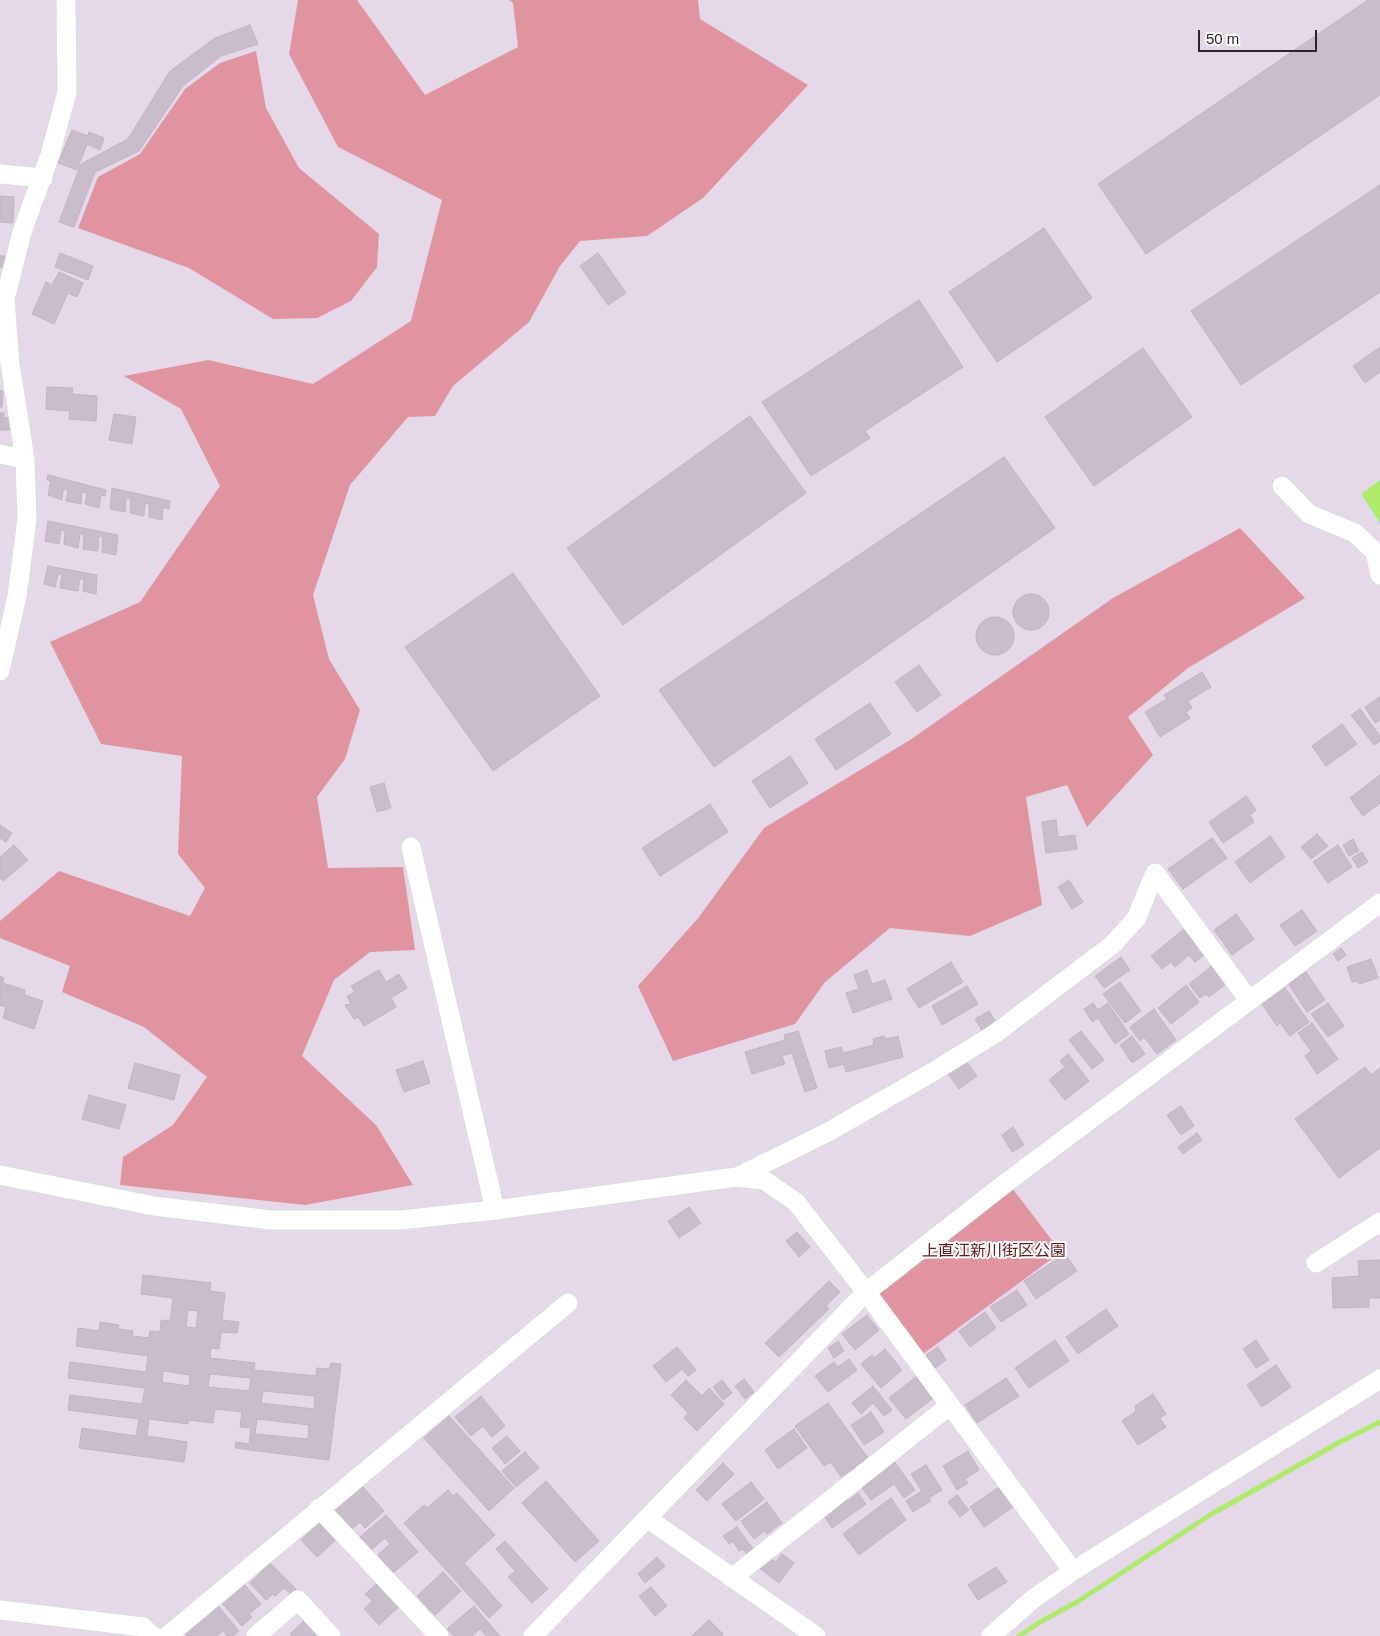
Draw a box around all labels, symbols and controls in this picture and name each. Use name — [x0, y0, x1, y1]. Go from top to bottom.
scale bar — [1200, 20, 1319, 52]
text: 50 m — [1206, 30, 1239, 47]
park label: 上直江新川街区公園 — [922, 1242, 1066, 1262]

